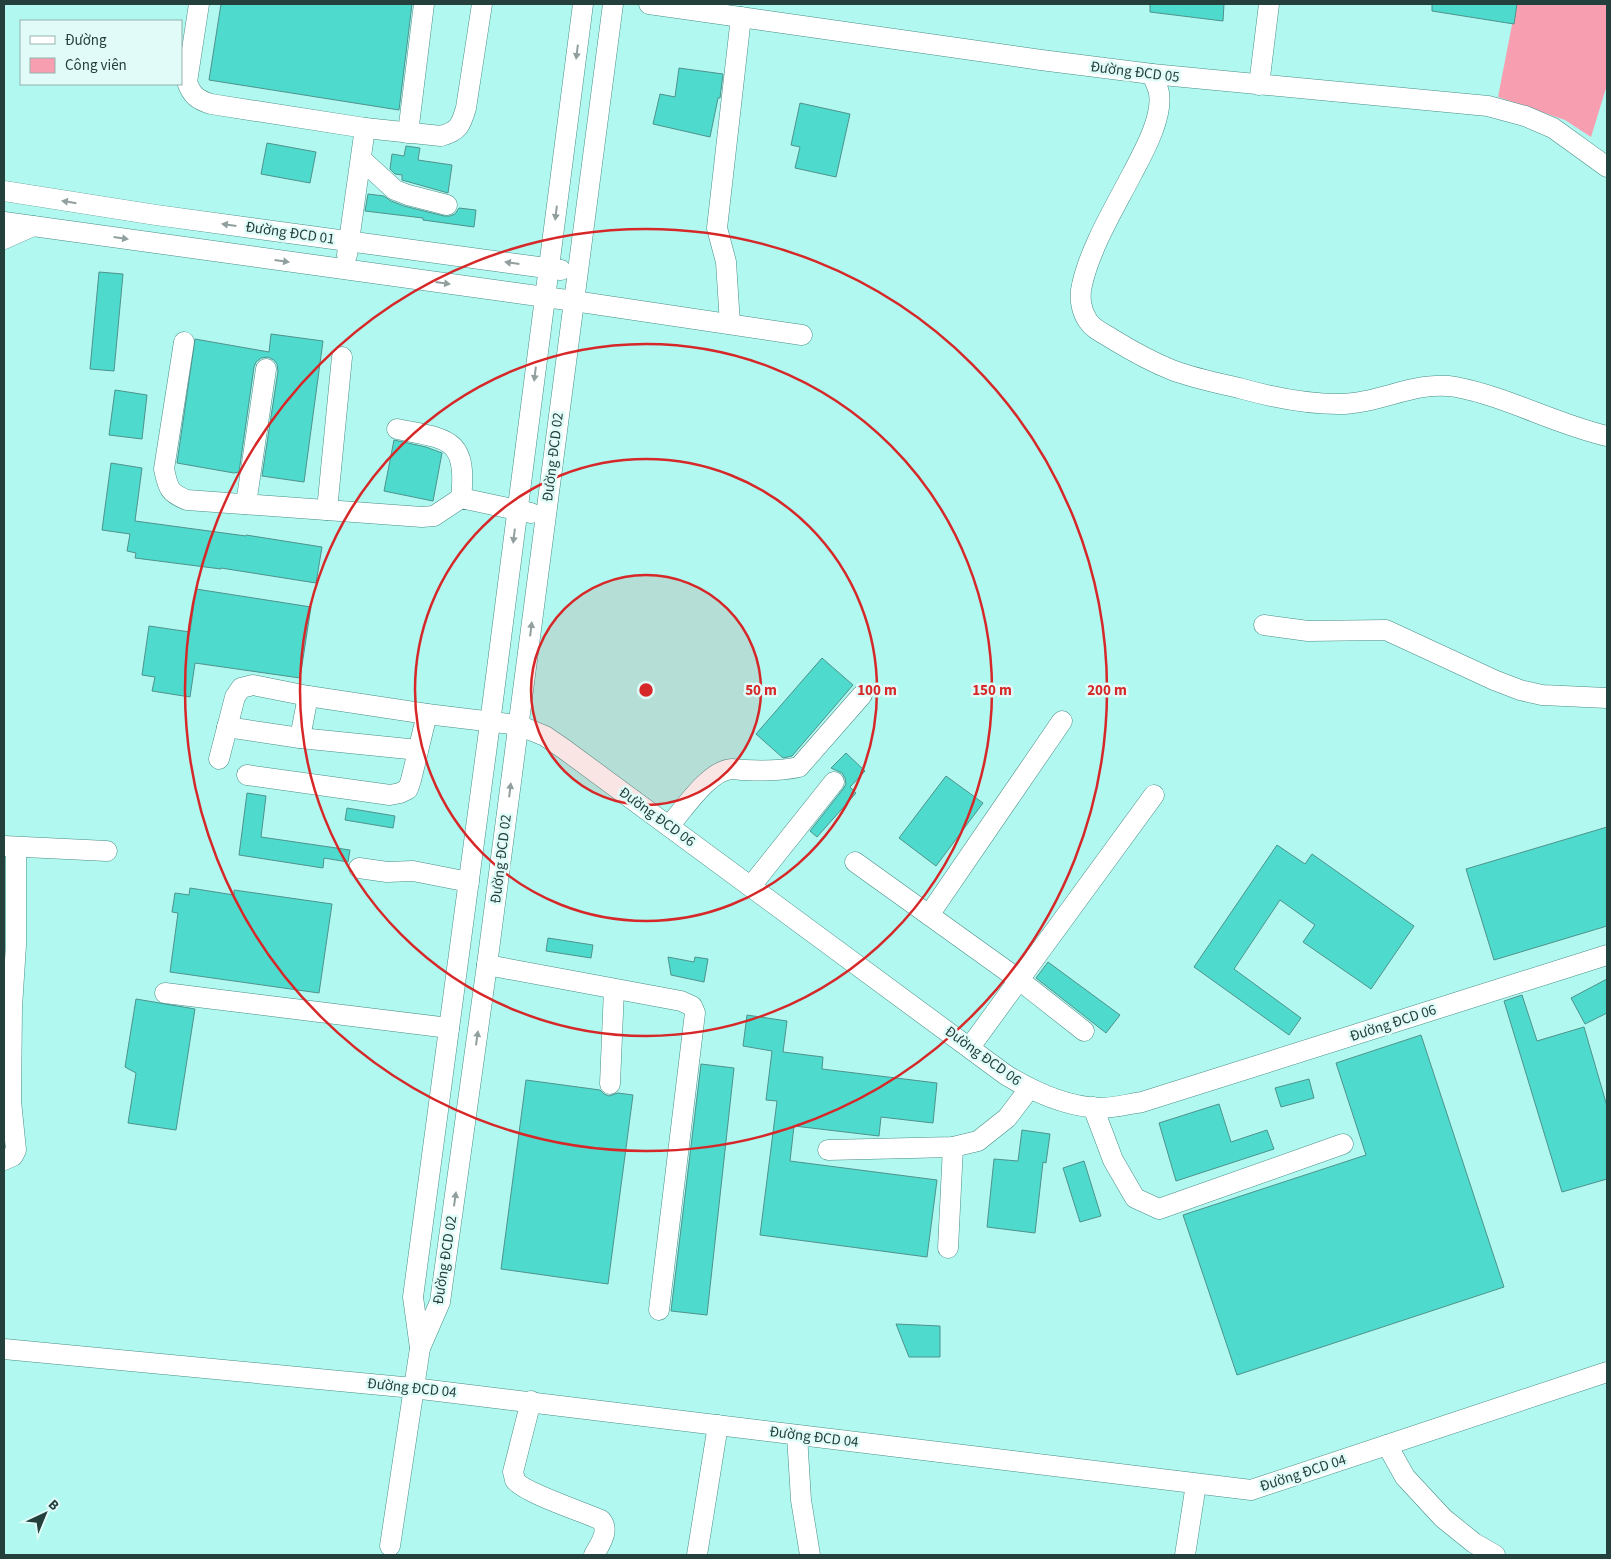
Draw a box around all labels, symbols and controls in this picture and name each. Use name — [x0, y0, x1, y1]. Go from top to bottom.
legend — [20, 20, 182, 85]
text: Đường — [65, 30, 107, 51]
one-way arrow — [572, 44, 580, 60]
text: Công viên — [65, 55, 127, 76]
street label: Đường ĐCD 05 — [1089, 56, 1181, 88]
one-way arrow — [60, 197, 76, 205]
one-way arrow — [552, 206, 560, 222]
street label: Đường ĐCD 01 — [244, 216, 336, 250]
one-way arrow — [221, 221, 237, 229]
one-way arrow — [114, 234, 130, 242]
one-way arrow — [275, 257, 291, 265]
one-way arrow — [503, 259, 519, 267]
one-way arrow — [436, 279, 452, 287]
one-way arrow — [531, 367, 539, 383]
street label: Đường ĐCD 02 — [537, 411, 569, 503]
one-way arrow — [510, 528, 518, 544]
one-way arrow — [527, 621, 535, 637]
text: 50 m — [745, 680, 777, 701]
text: 100 m — [857, 680, 897, 701]
text: 150 m — [972, 680, 1012, 701]
text: 200 m — [1087, 680, 1127, 701]
centre of rings — [637, 681, 655, 699]
one-way arrow — [506, 782, 514, 798]
street label: Đường ĐCD 06 — [614, 782, 700, 852]
street label: Đường ĐCD 02 — [485, 813, 517, 905]
street label: Đường ĐCD 06 — [1347, 999, 1439, 1047]
street label: Đường ĐCD 06 — [940, 1021, 1026, 1091]
one-way arrow — [473, 1030, 481, 1046]
one-way arrow — [451, 1191, 459, 1207]
street label: Đường ĐCD 02 — [428, 1214, 462, 1306]
street label: Đường ĐCD 04 — [366, 1373, 458, 1403]
street label: Đường ĐCD 04 — [768, 1421, 860, 1453]
street label: Đường ĐCD 04 — [1257, 1449, 1349, 1497]
north arrow — [20, 1489, 70, 1539]
text: B — [43, 1495, 64, 1516]

